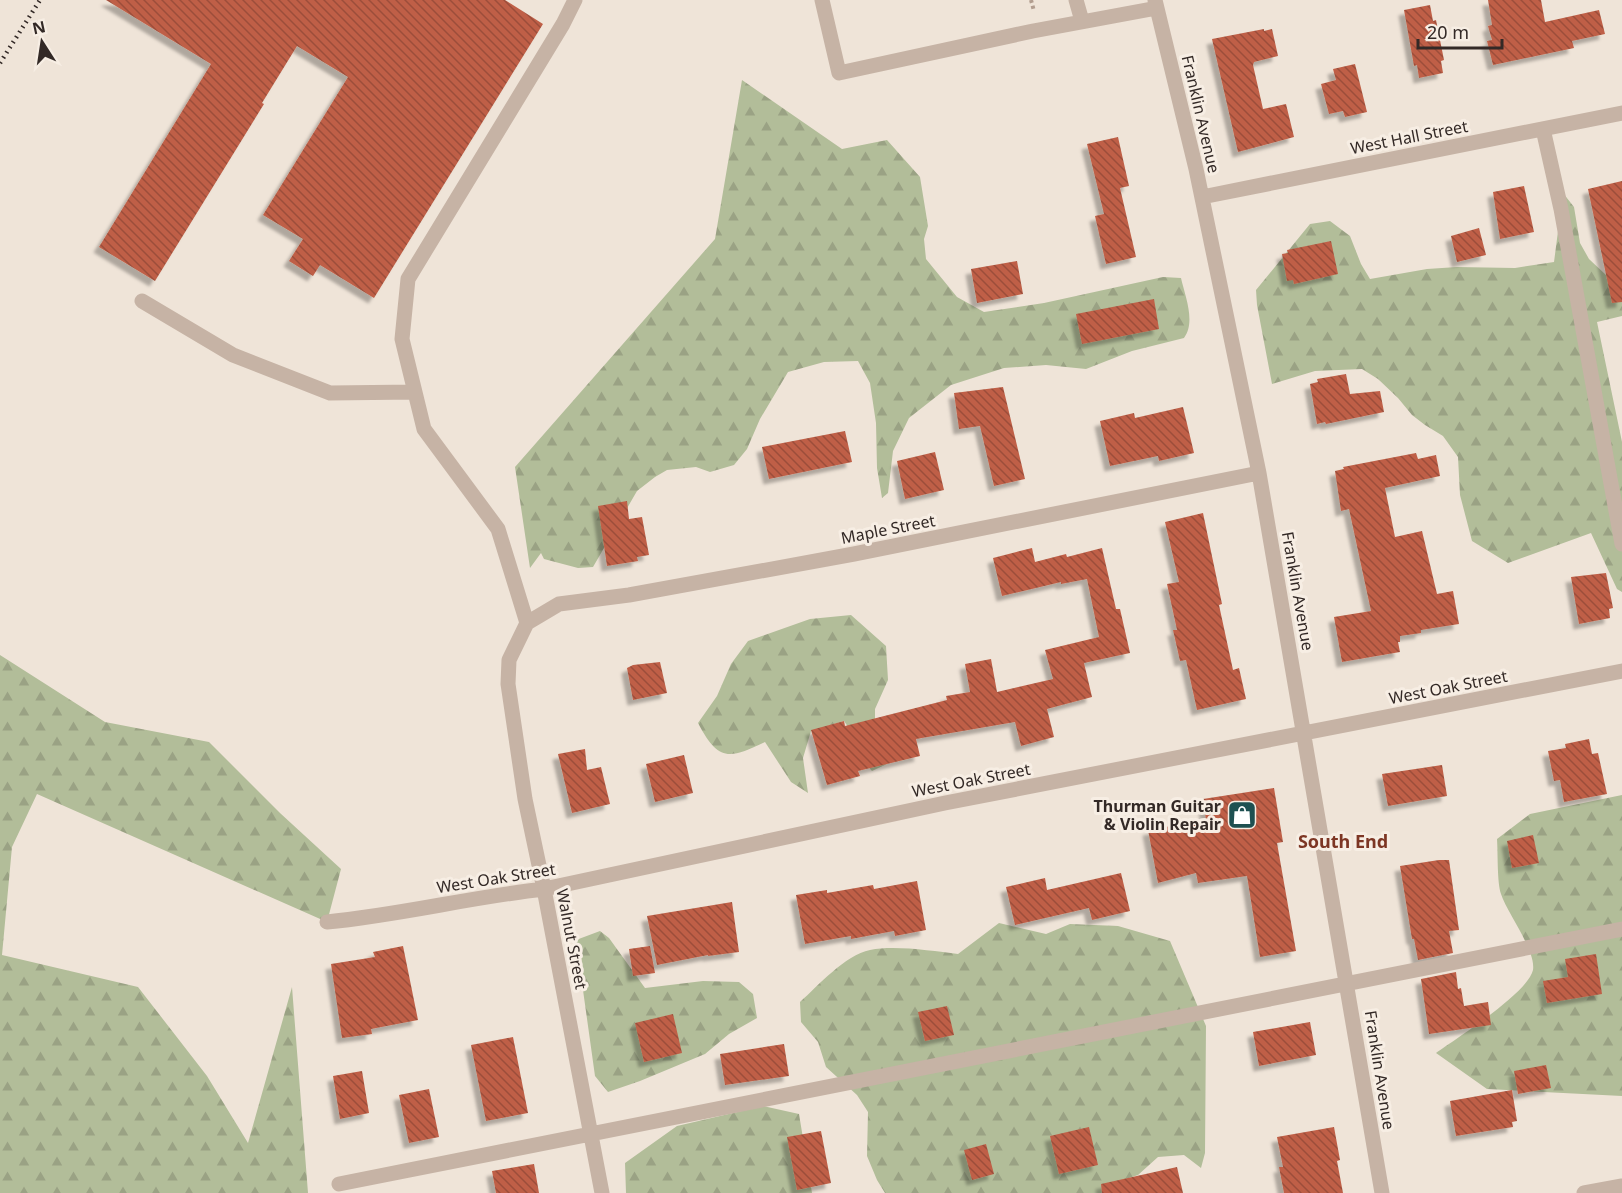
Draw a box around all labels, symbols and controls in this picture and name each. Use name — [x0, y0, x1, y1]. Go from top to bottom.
north arrow — [12, 12, 72, 72]
scale bar — [1418, 12, 1502, 50]
text: N — [30, 15, 48, 39]
text: 20 m — [1427, 20, 1469, 44]
street label: Franklin Avenue — [1177, 53, 1225, 175]
street label: West Hall Street — [1348, 115, 1470, 159]
street label: Maple Street — [839, 509, 937, 549]
street label: Franklin Avenue — [1277, 530, 1319, 652]
street label: West Oak Street — [1387, 665, 1509, 709]
street label: West Oak Street — [910, 758, 1032, 802]
place label: Thurman Guitar & Violin Repair — [1094, 795, 1221, 835]
shop icon: Thurman Guitar & Violin Repair — [1226, 799, 1258, 831]
district label: South End — [1298, 829, 1388, 853]
street label: West Oak Street — [435, 858, 557, 898]
street label: Walnut Street — [551, 887, 593, 991]
street label: Franklin Avenue — [1360, 1009, 1400, 1131]

